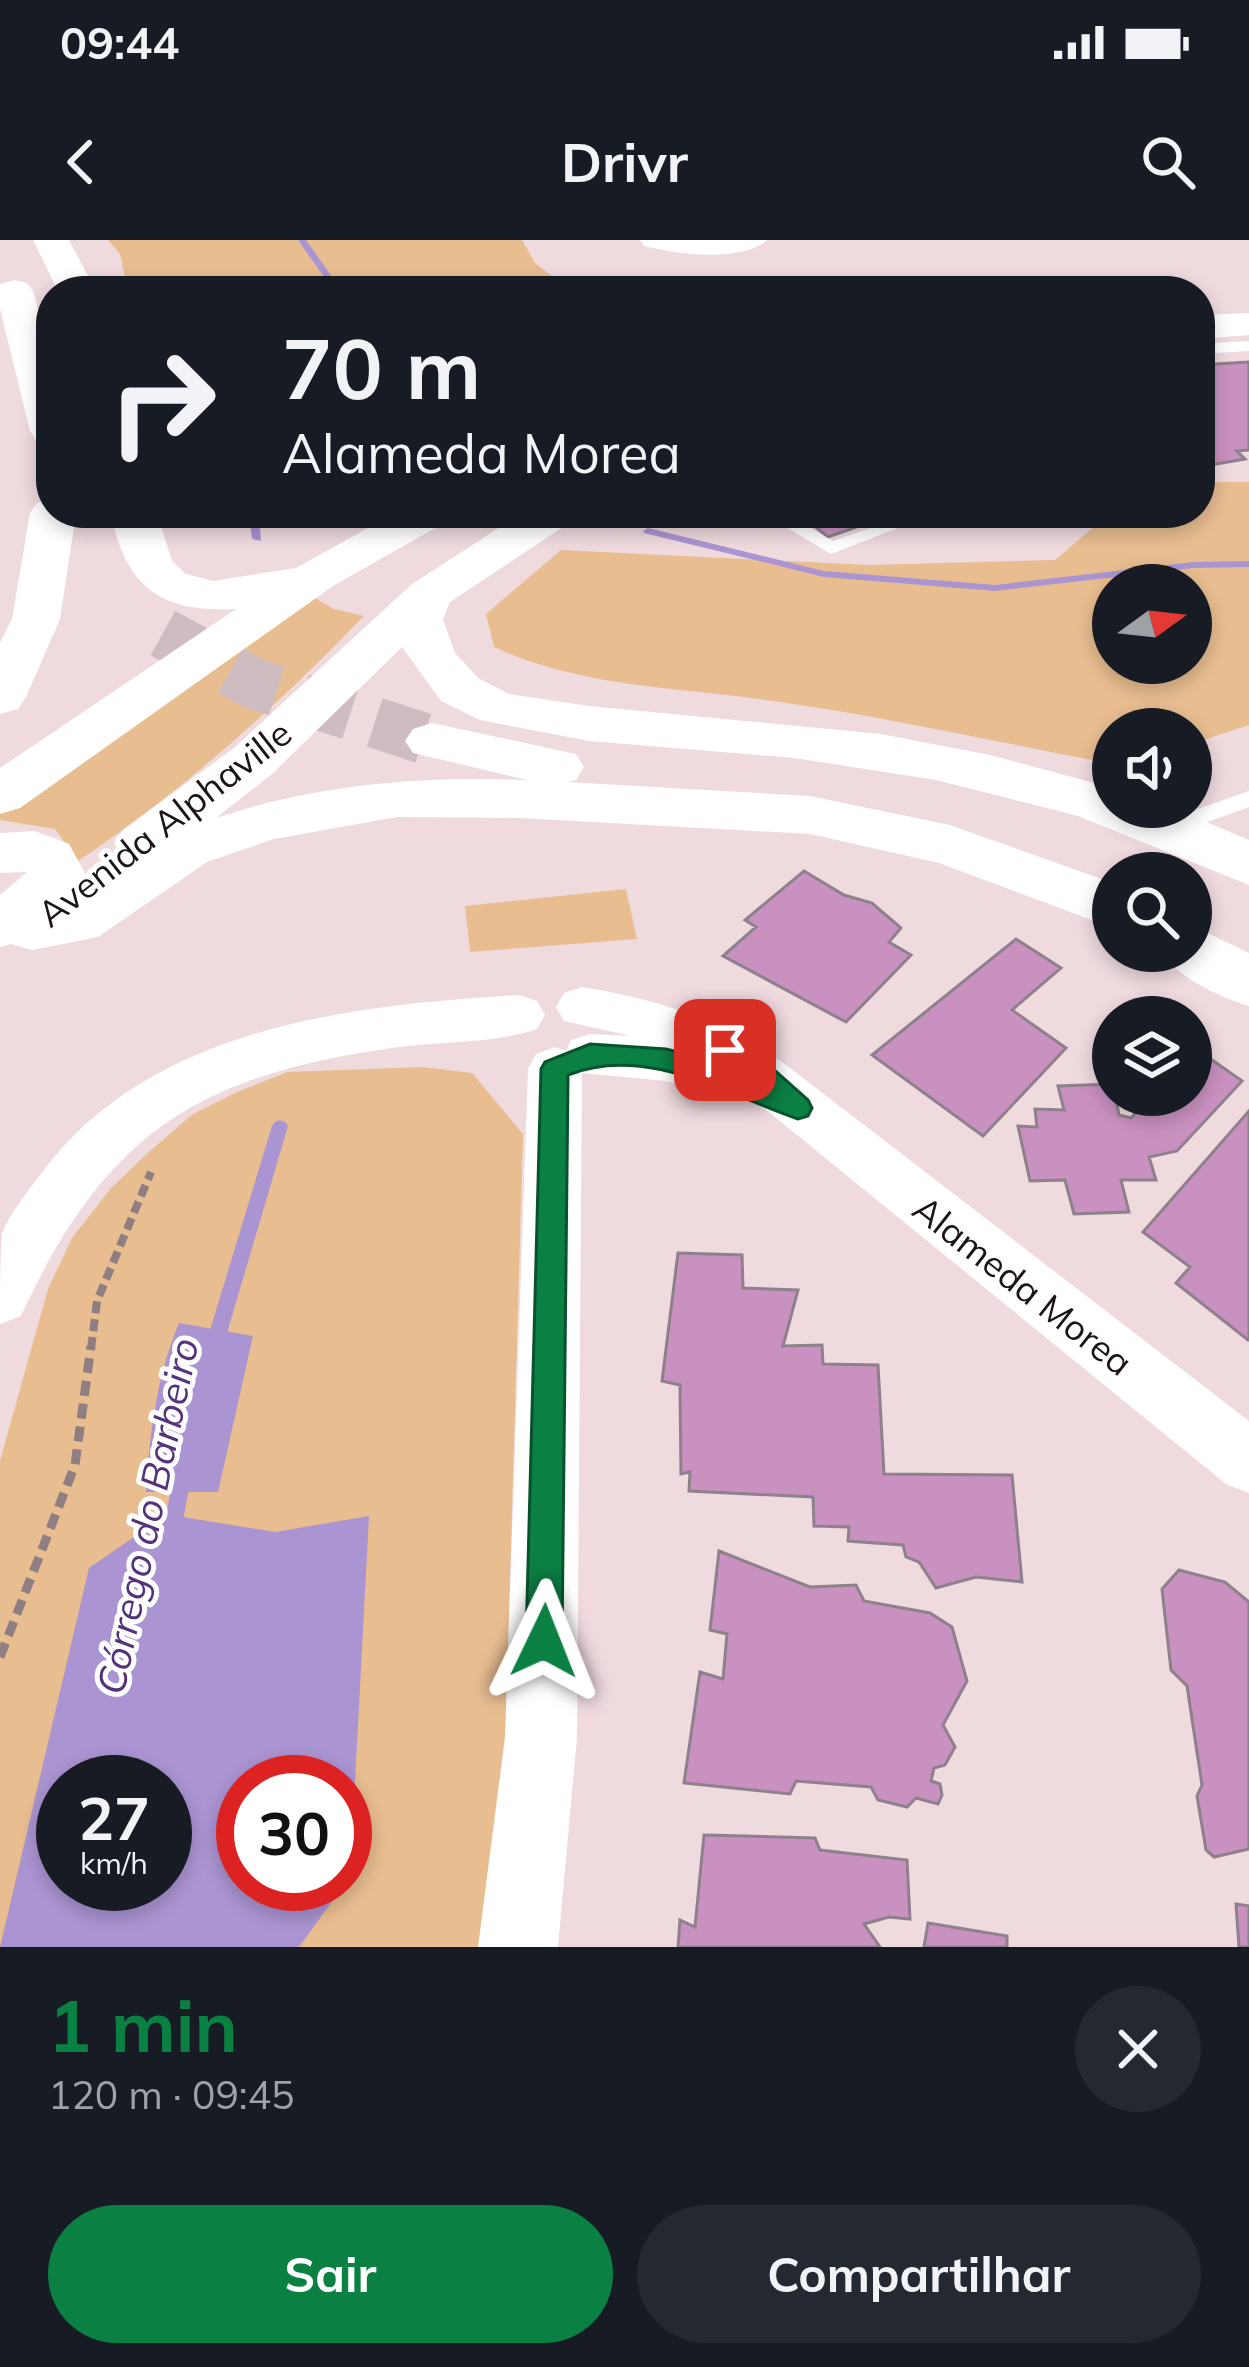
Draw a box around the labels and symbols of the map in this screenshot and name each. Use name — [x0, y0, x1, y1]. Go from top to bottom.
north arrow — [1092, 564, 1212, 684]
street label: Avenida Alphaville — [28, 710, 300, 936]
pin — [674, 999, 776, 1101]
street label: Alameda Morea — [904, 1185, 1142, 1385]
water label: Córrego do Barbeiro — [85, 1333, 209, 1699]
position arrow — [481, 1578, 607, 1704]
speed limit sign: 30 — [216, 1755, 372, 1911]

